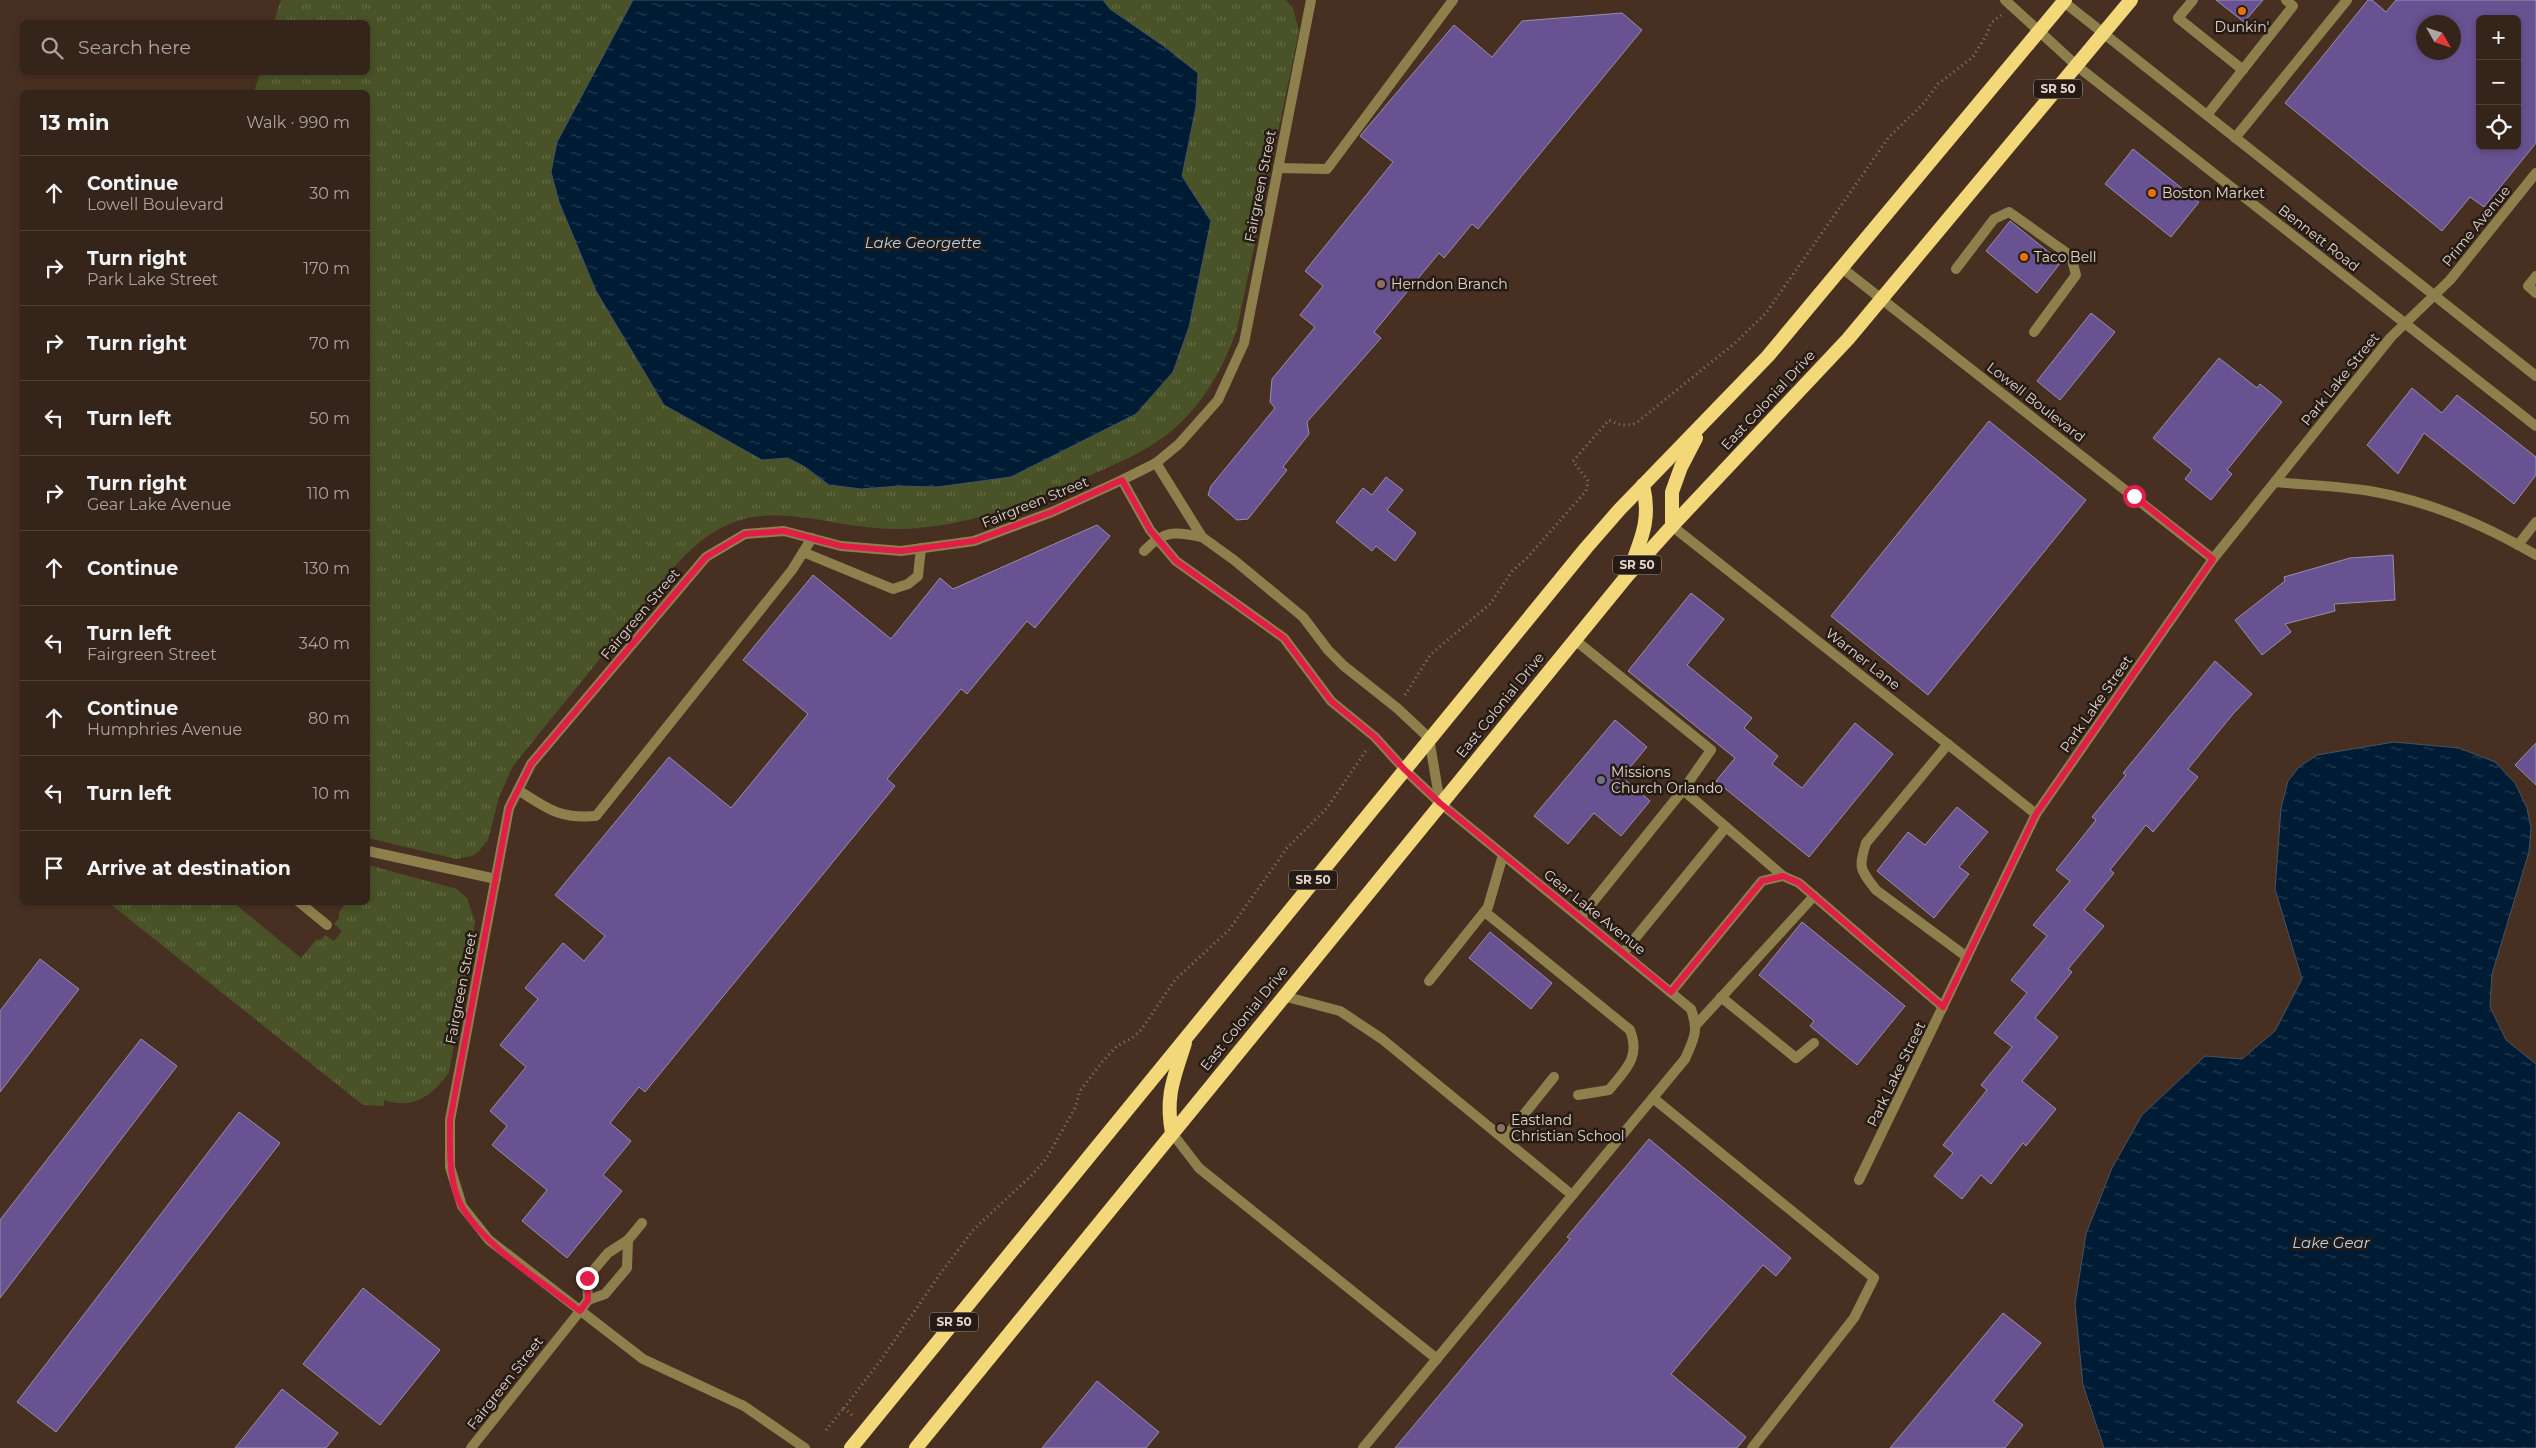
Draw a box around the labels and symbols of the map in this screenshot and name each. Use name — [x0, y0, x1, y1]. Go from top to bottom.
marker: Dunkin' — [2236, 5, 2248, 17]
north arrow — [2416, 15, 2461, 60]
place label: Dunkin' — [2215, 18, 2269, 36]
road number: SR 50 — [2034, 80, 2082, 98]
street label: Fairgreen Street — [1240, 128, 1280, 243]
street label: Prime Avenue — [2438, 182, 2514, 270]
place label: Boston Market — [2162, 184, 2265, 202]
marker: Boston Market — [2146, 187, 2158, 199]
street label: Bennett Road — [2275, 201, 2363, 275]
water label: Lake Georgette — [865, 233, 981, 252]
place label: Taco Bell — [2034, 248, 2097, 266]
marker: Taco Bell — [2018, 251, 2030, 263]
place label: Herndon Branch — [1391, 275, 1508, 293]
marker: Herndon Branch — [1375, 278, 1387, 290]
street label: Park Lake Street — [2297, 329, 2383, 429]
street label: East Colonial Drive — [1717, 346, 1819, 454]
street label: Lowell Boulevard — [1983, 358, 2089, 446]
street label: Fairgreen Street — [979, 472, 1091, 532]
route start — [2123, 485, 2146, 508]
road number: SR 50 — [1613, 556, 1661, 574]
street label: Fairgreen Street — [597, 565, 684, 663]
street label: Warner Lane — [1822, 624, 1904, 694]
street label: East Colonial Drive — [1452, 649, 1548, 761]
street label: Park Lake Street — [2056, 652, 2136, 756]
place label: Missions Church Orlando — [1611, 763, 1723, 797]
marker: Missions Church Orlando — [1595, 774, 1607, 786]
street label: Gear Lake Avenue — [1540, 865, 1650, 959]
road number: SR 50 — [1289, 870, 1337, 890]
street label: Fairgreen Street — [441, 930, 481, 1045]
street label: East Colonial Drive — [1196, 962, 1292, 1074]
street label: Park Lake Street — [1863, 1018, 1929, 1129]
place label: Eastland Christian School — [1511, 1111, 1625, 1145]
marker: Eastland Christian School — [1495, 1122, 1507, 1134]
water label: Lake Gear — [2292, 1233, 2371, 1252]
route end — [576, 1267, 599, 1290]
road number: SR 50 — [930, 1312, 978, 1331]
street label: Fairgreen Street — [463, 1333, 547, 1433]

